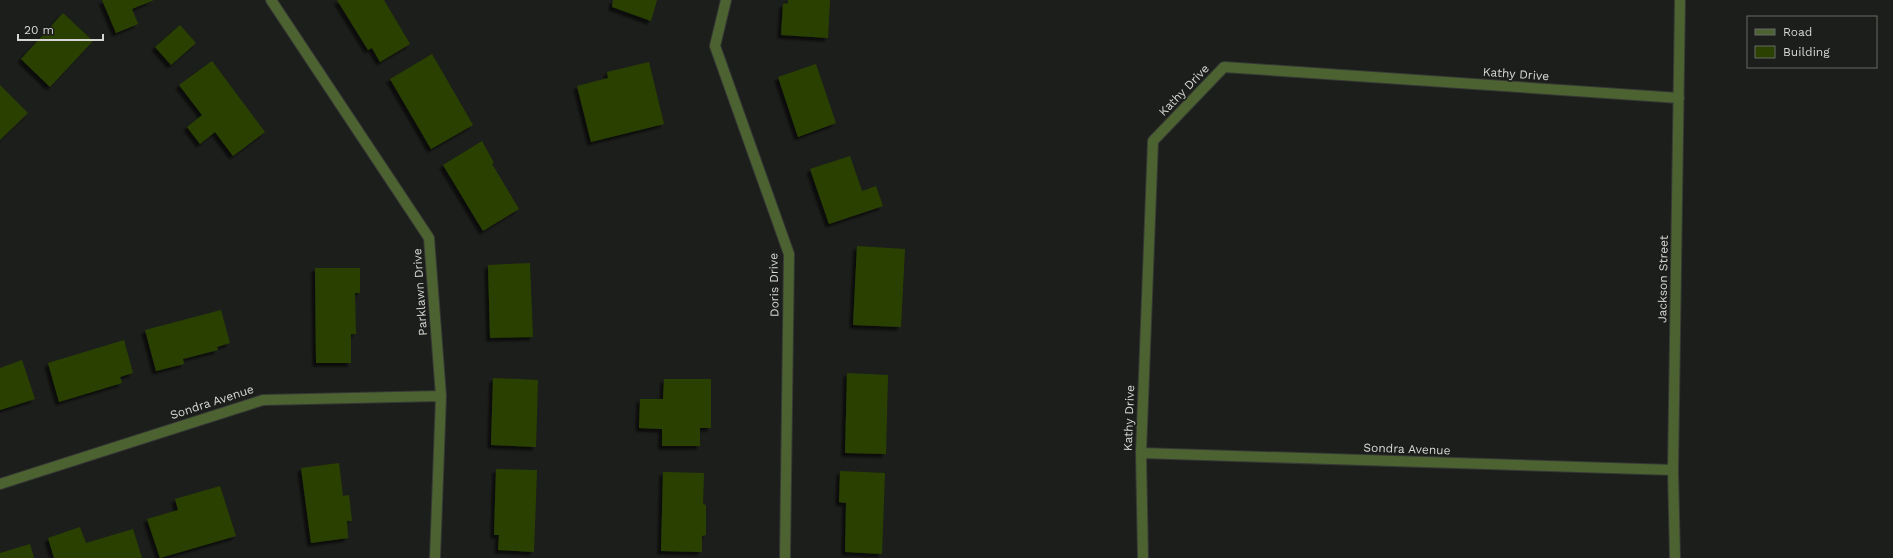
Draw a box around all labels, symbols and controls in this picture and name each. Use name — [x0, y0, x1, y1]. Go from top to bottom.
scale bar — [18, 16, 103, 42]
legend — [1747, 16, 1877, 68]
text: 20 m — [24, 23, 54, 37]
text: Road — [1783, 25, 1812, 39]
text: Building — [1783, 45, 1830, 59]
street label: Kathy Drive — [1156, 61, 1212, 119]
street label: Kathy Drive — [1482, 65, 1550, 83]
street label: Jackson Street — [1655, 235, 1671, 323]
street label: Parklawn Drive — [410, 248, 430, 336]
street label: Doris Drive — [766, 253, 782, 317]
street label: Sondra Avenue — [168, 382, 256, 422]
street label: Kathy Drive — [1121, 385, 1137, 451]
street label: Sondra Avenue — [1363, 440, 1451, 458]

